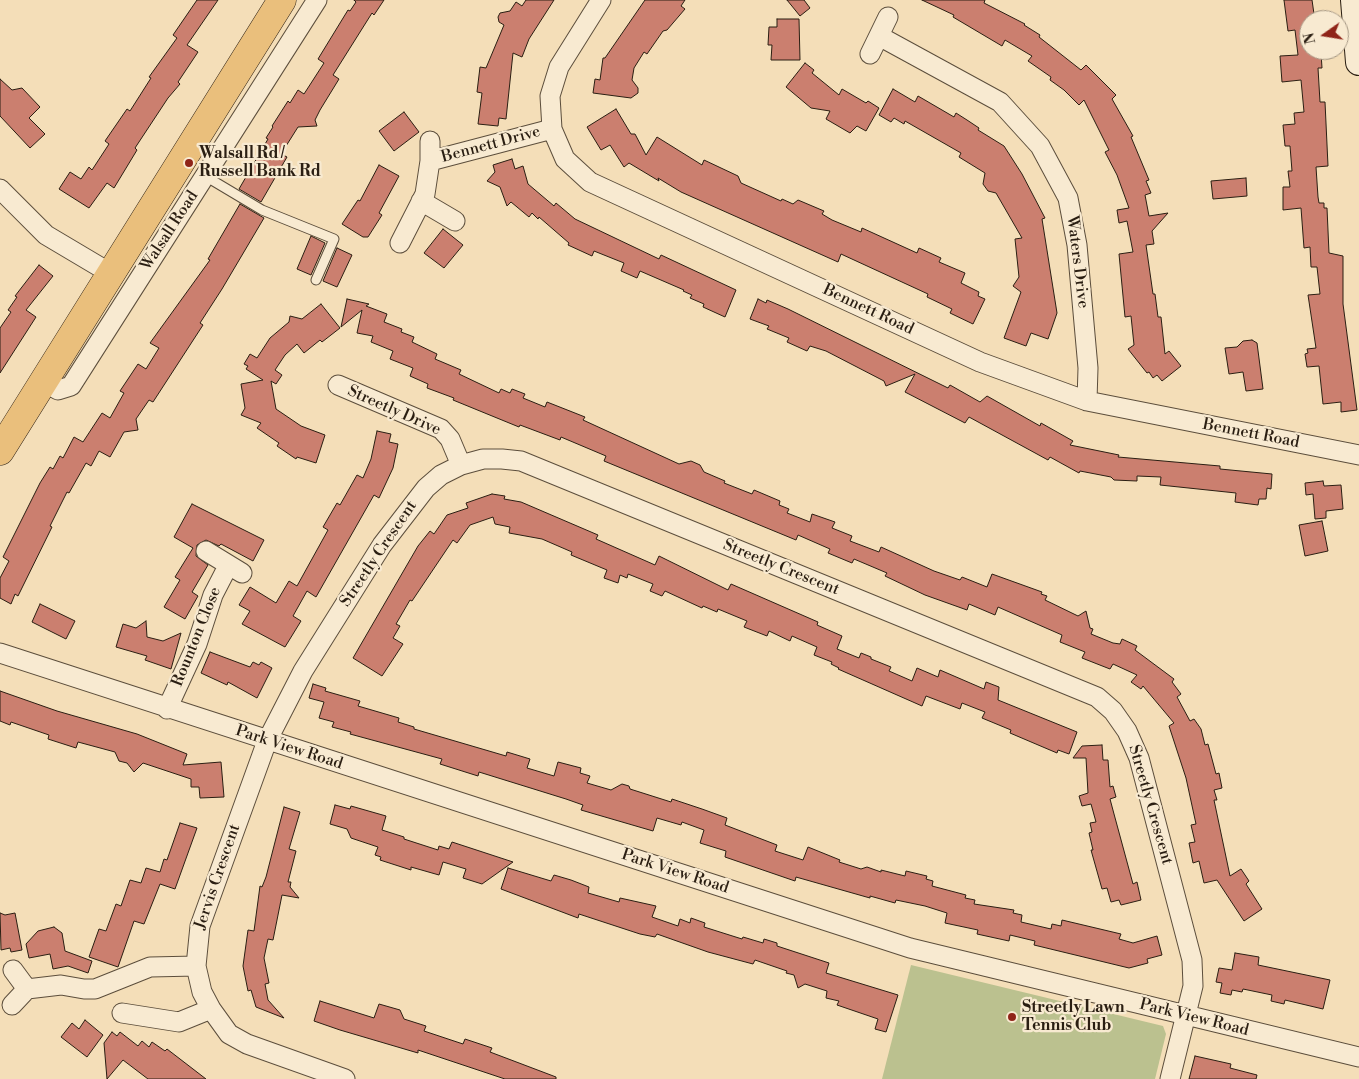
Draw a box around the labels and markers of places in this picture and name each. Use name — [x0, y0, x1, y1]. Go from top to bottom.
place label: Walsall Rd / Russell Bank Rd — [199, 144, 321, 182]
marker: Walsall Rd / Russell Bank Rd — [183, 157, 195, 169]
place label: Streetly Lawn Tennis Club — [1022, 998, 1124, 1036]
marker: Streetly Lawn Tennis Club — [1006, 1011, 1018, 1023]

